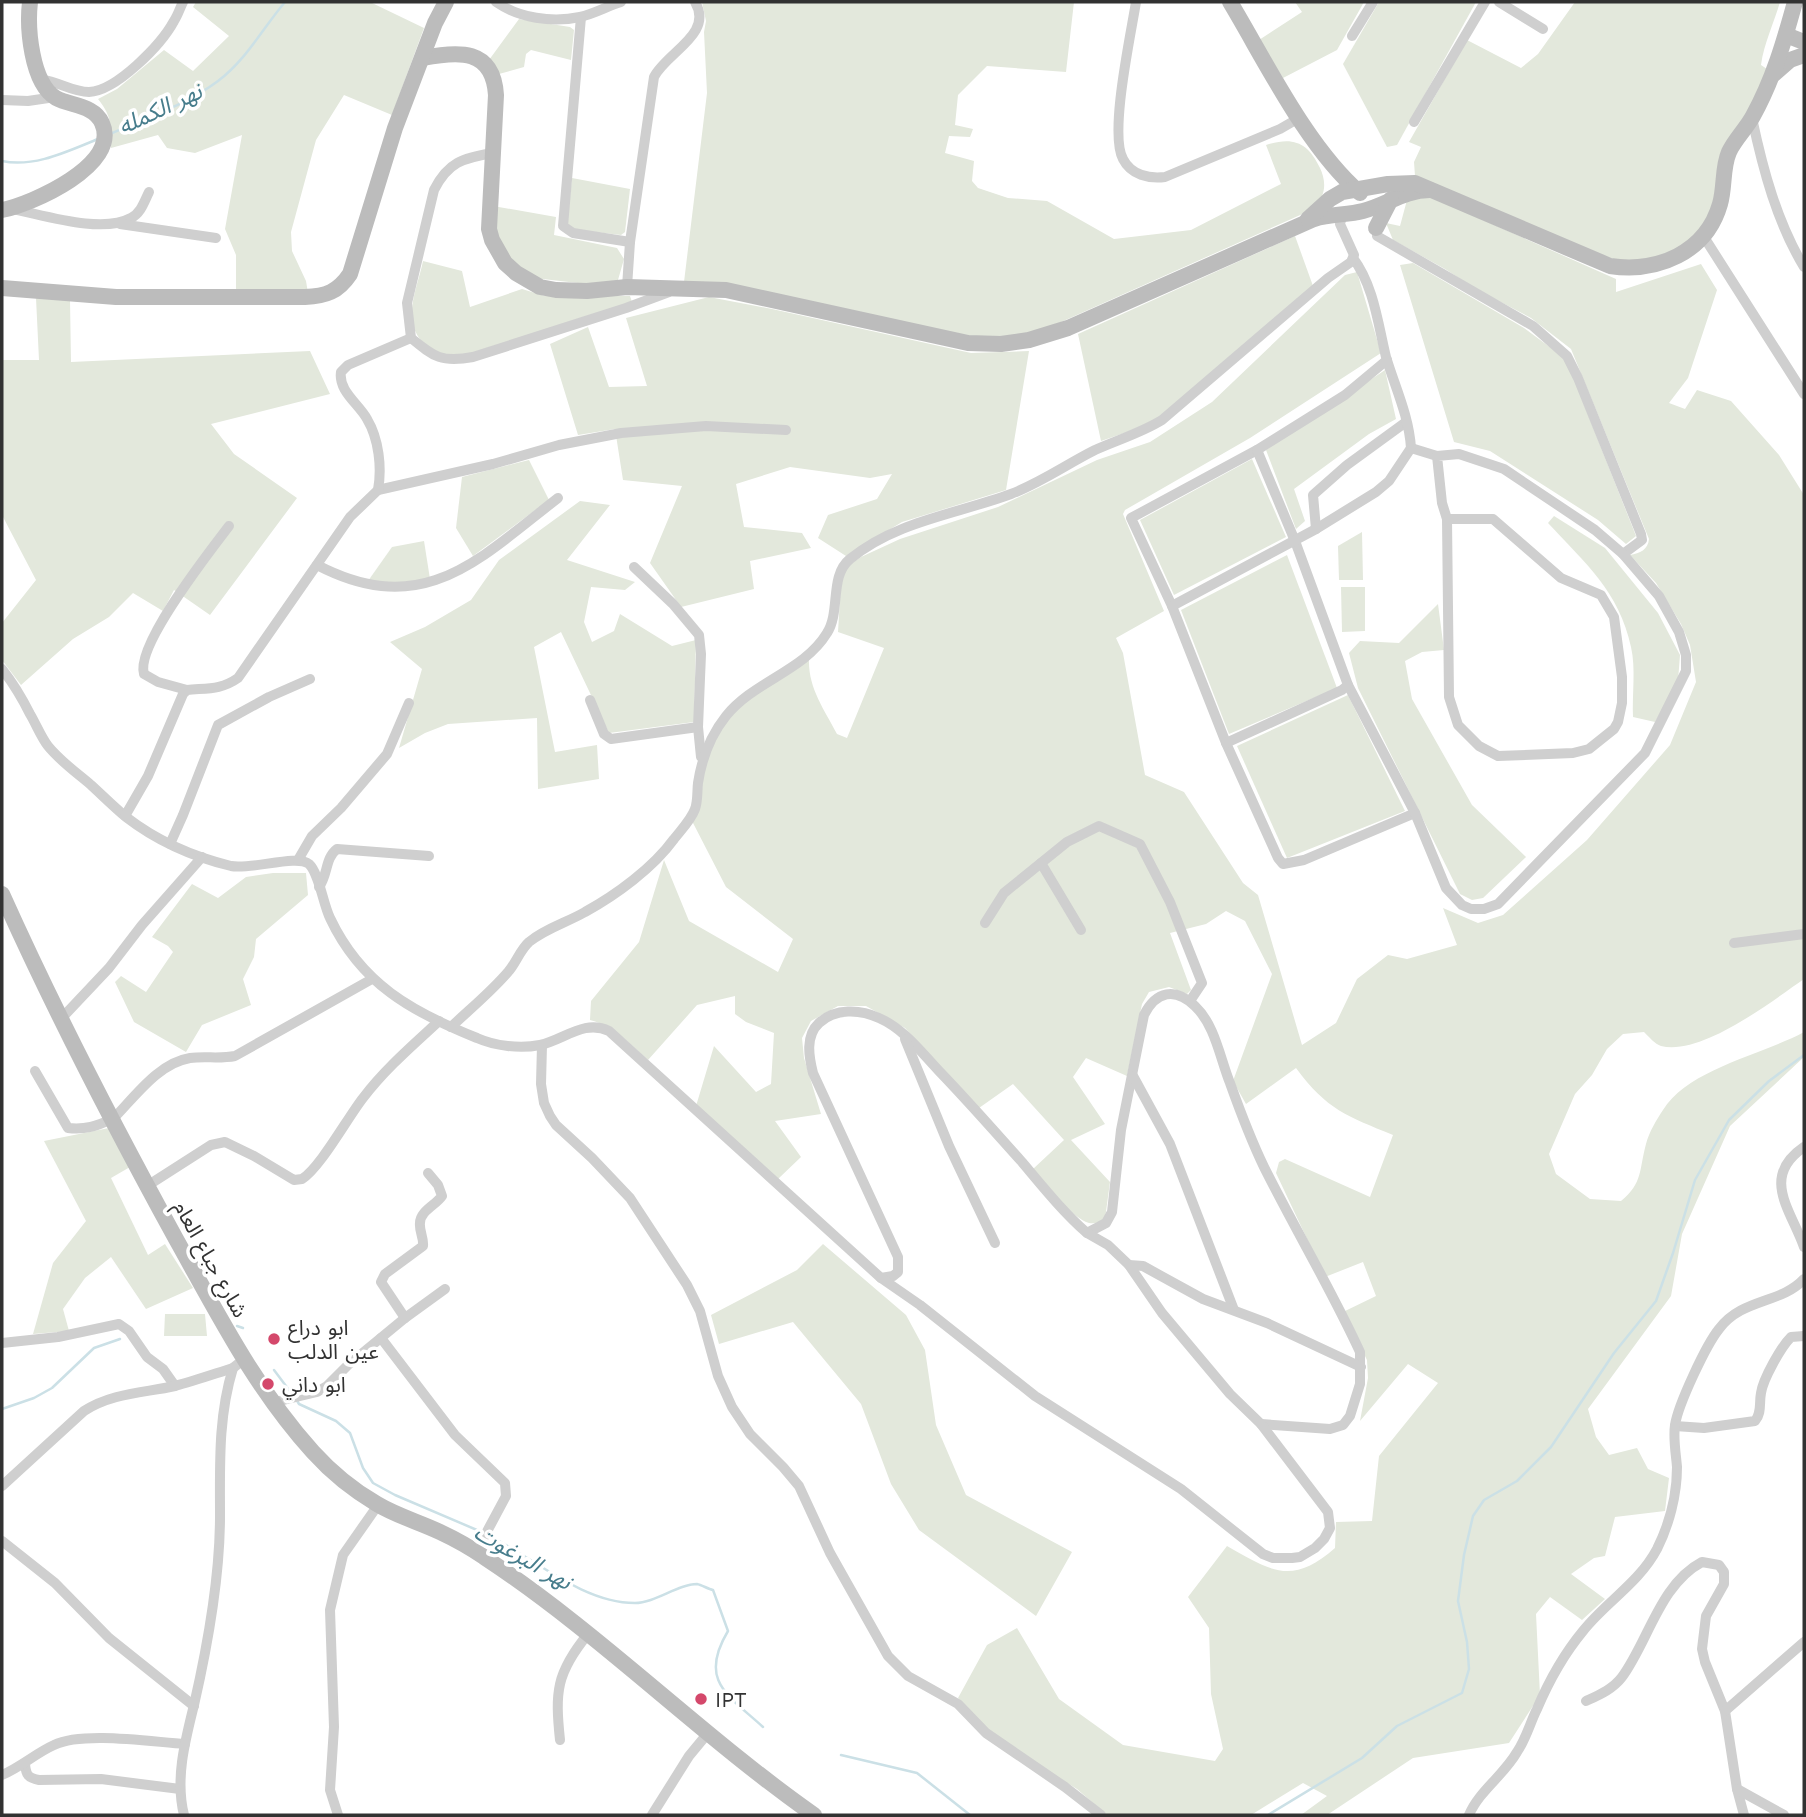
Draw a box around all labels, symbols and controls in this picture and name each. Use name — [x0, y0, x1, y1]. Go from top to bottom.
water label: نهر الكمله — [114, 77, 208, 140]
street label: شارع جباع العام — [165, 1196, 253, 1324]
place label: ابو دراع عين الدلب — [288, 1315, 379, 1364]
marker: ابو دراع عين الدلب — [266, 1331, 282, 1347]
place label: ابو داني — [282, 1372, 346, 1400]
marker: ابو داني — [260, 1376, 276, 1392]
water label: نهر البرغوت — [470, 1518, 578, 1597]
place label: IPT — [715, 1687, 747, 1712]
marker: IPT — [693, 1691, 709, 1707]

